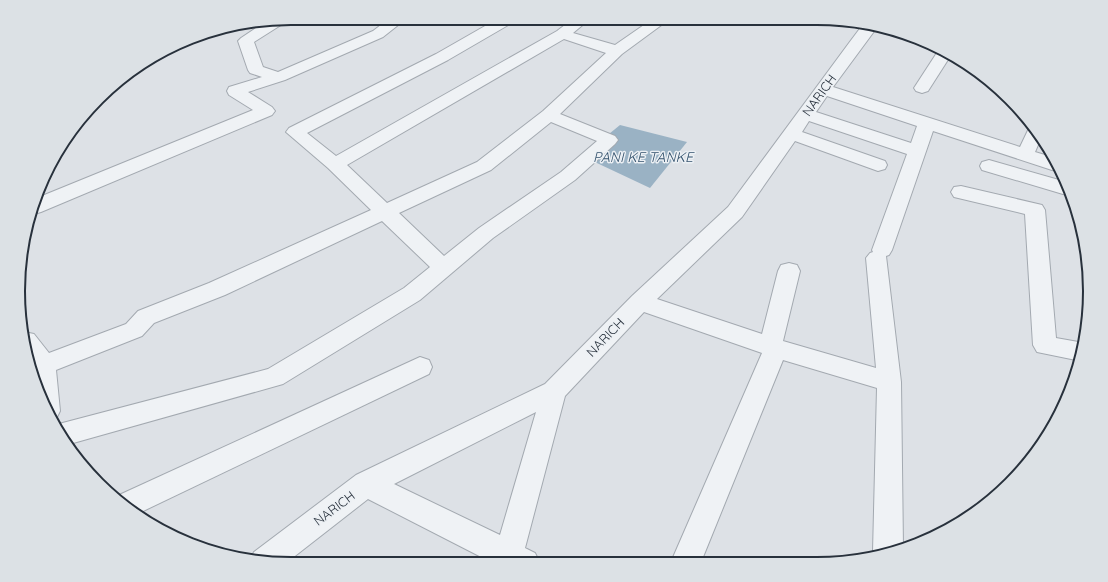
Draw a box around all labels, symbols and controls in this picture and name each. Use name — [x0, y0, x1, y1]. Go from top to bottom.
street label: NARICH — [799, 71, 839, 119]
water label: PANI KE TANKE — [593, 148, 695, 166]
street label: NARICH — [583, 314, 627, 360]
street label: NARICH — [310, 487, 358, 529]

